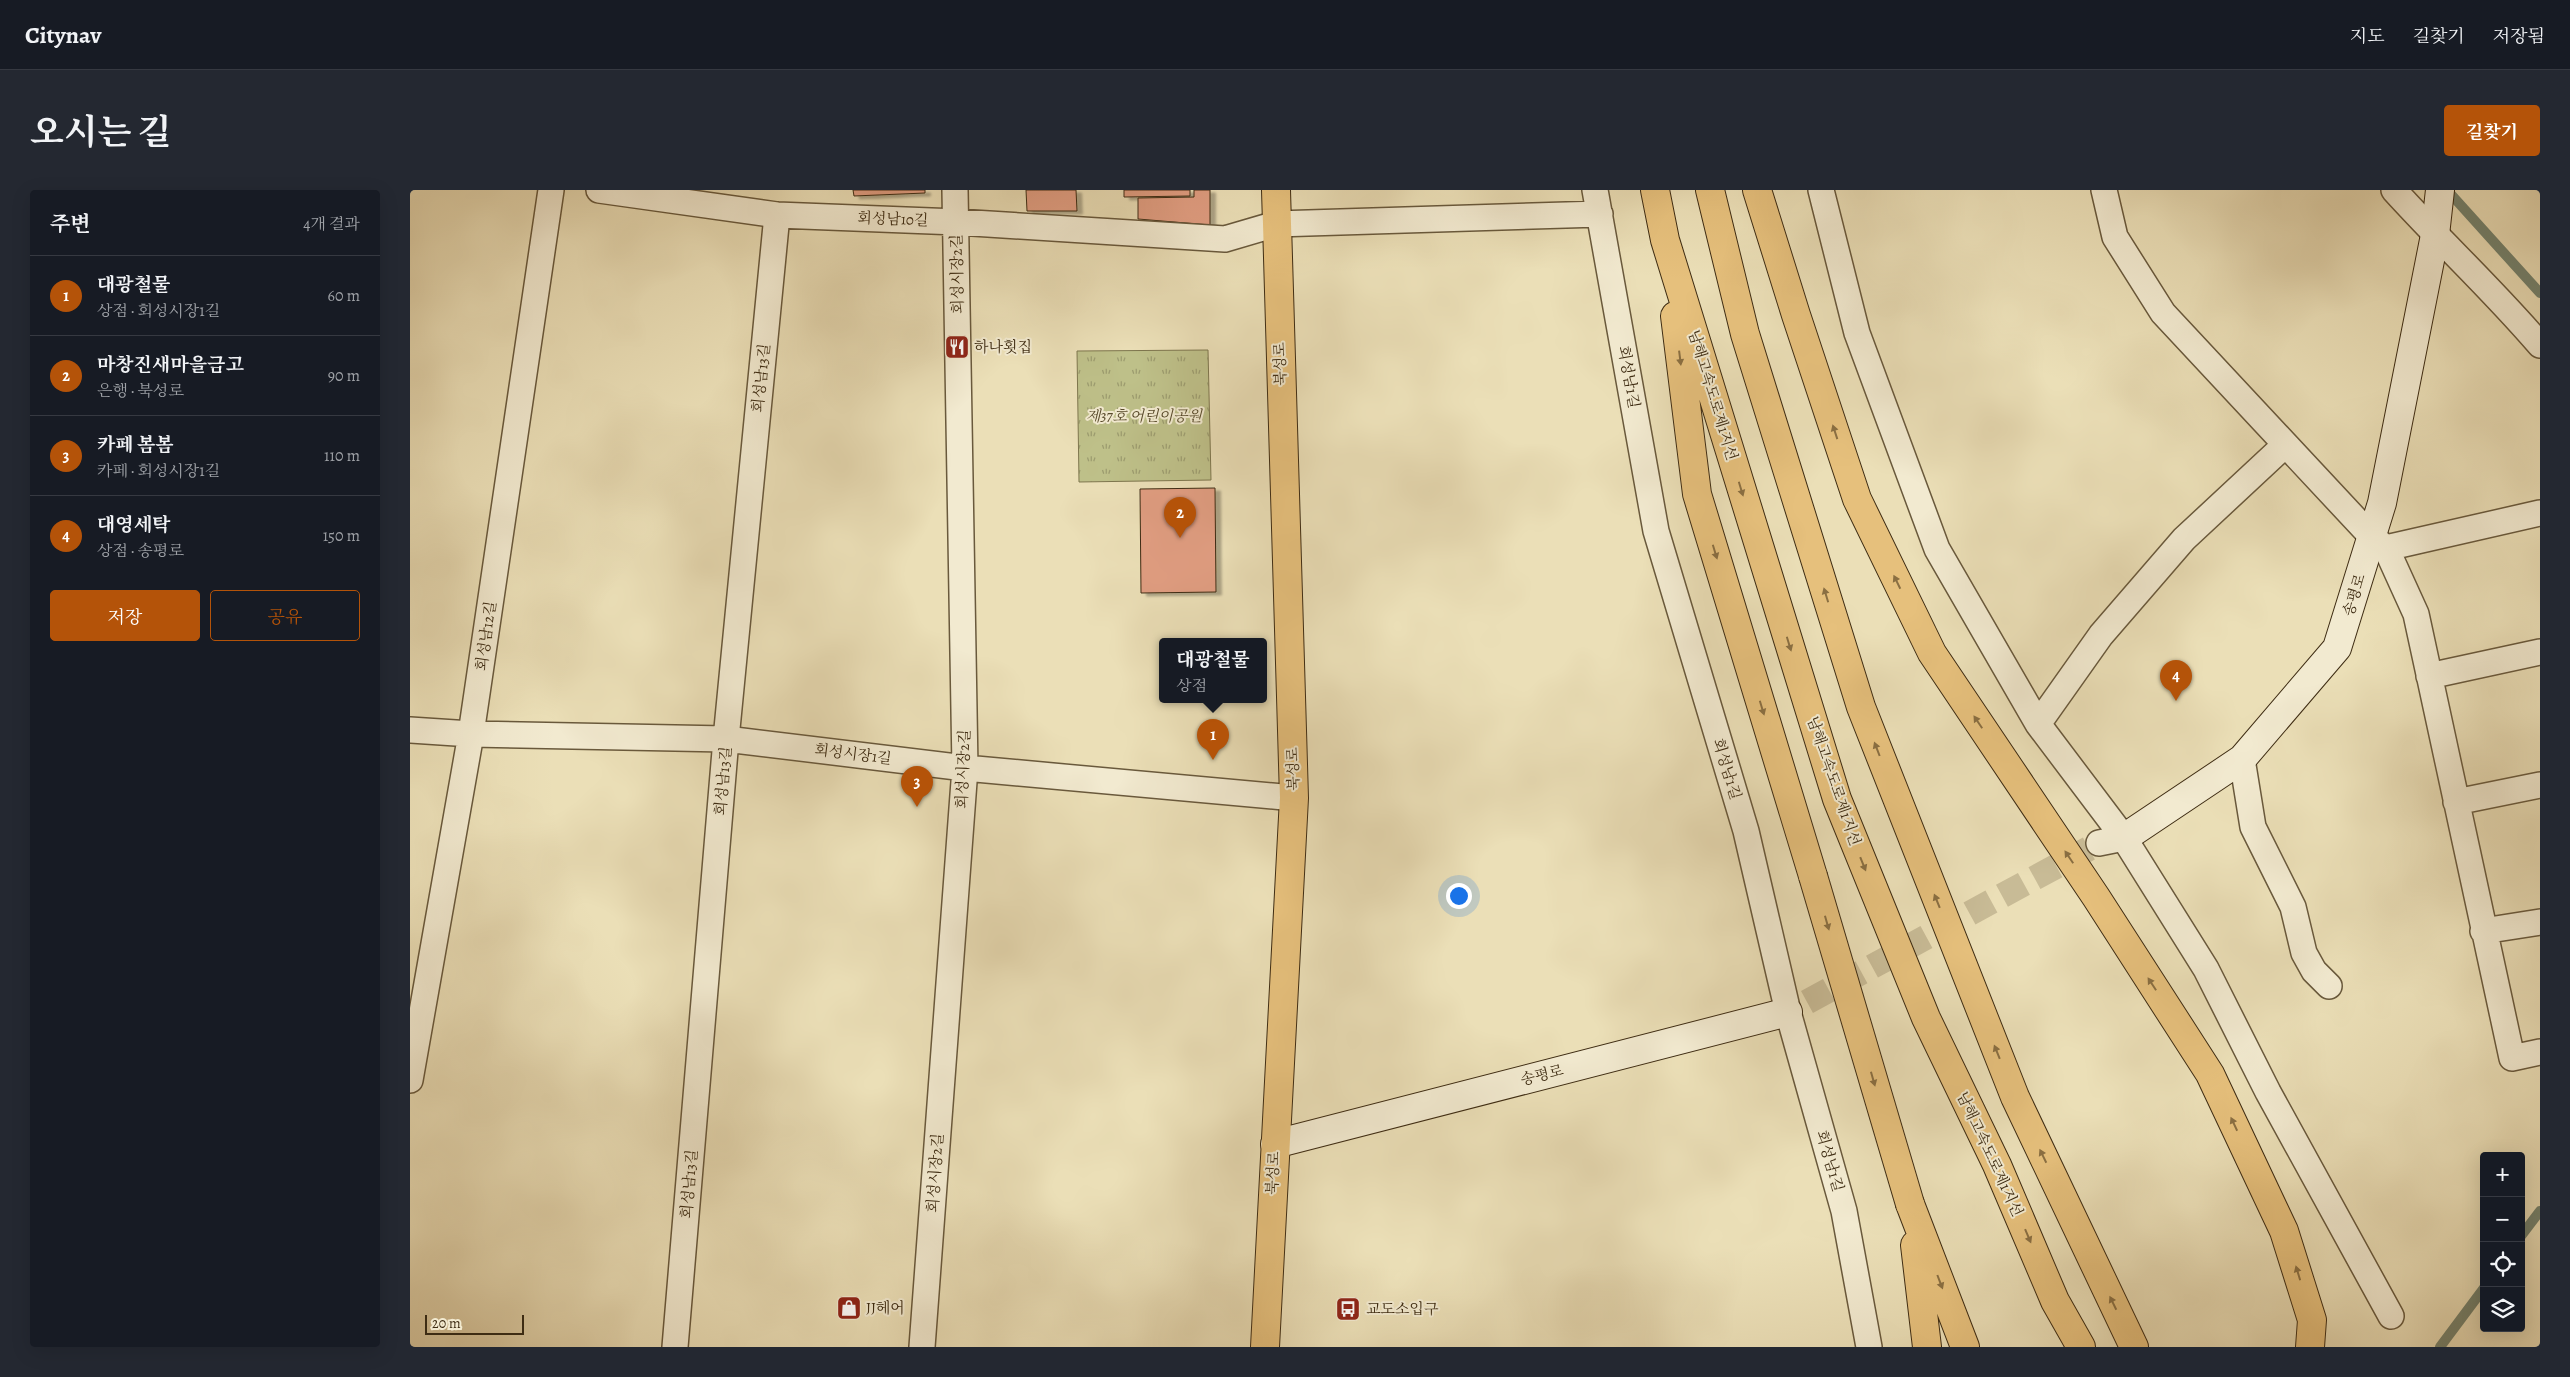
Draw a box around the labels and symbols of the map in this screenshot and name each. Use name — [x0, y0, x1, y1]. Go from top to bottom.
street label: 회성남10길 — [857, 208, 929, 230]
street label: 회성시장2길 — [946, 234, 968, 314]
street label: 남해고속도로제1지선 — [1684, 327, 1742, 463]
restaurant icon: 하나횟집 — [944, 334, 970, 360]
place label: 하나횟집 — [974, 337, 1032, 357]
street label: 북성로 — [1269, 341, 1291, 386]
street label: 회성남13길 — [747, 342, 775, 414]
street label: 회성남1길 — [1614, 344, 1644, 410]
one-way arrow — [1676, 350, 1684, 366]
park label: 제37호 어린이공원 — [1086, 406, 1204, 426]
one-way arrow — [1830, 424, 1838, 439]
one-way arrow — [1738, 481, 1746, 496]
pin: 2 — [1164, 497, 1196, 538]
one-way arrow — [1711, 545, 1719, 560]
street label: 송평로 — [2338, 571, 2370, 619]
one-way arrow — [1893, 574, 1901, 589]
one-way arrow — [1822, 587, 1830, 602]
street label: 회성남12길 — [471, 600, 501, 672]
one-way arrow — [1786, 637, 1793, 652]
pin: 4 — [2160, 660, 2192, 701]
one-way arrow — [1758, 700, 1766, 715]
street label: 남해고속도로제1지선 — [1802, 714, 1866, 848]
one-way arrow — [1973, 715, 1983, 729]
pin: 1 — [1197, 719, 1229, 760]
street label: 회성시장2길 — [952, 729, 974, 809]
street label: 회성남1길 — [1708, 736, 1746, 802]
street label: 회성시장1길 — [813, 739, 893, 769]
one-way arrow — [1873, 742, 1881, 756]
street label: 회성남13길 — [710, 746, 736, 816]
street label: 북성로 — [1282, 746, 1304, 791]
pin: 3 — [901, 766, 933, 807]
one-way arrow — [2064, 850, 2073, 864]
one-way arrow — [1860, 857, 1868, 871]
your location — [1446, 883, 1472, 909]
one-way arrow — [1932, 894, 1940, 908]
one-way arrow — [1823, 916, 1831, 931]
one-way arrow — [2147, 977, 2157, 991]
one-way arrow — [1993, 1044, 2000, 1059]
street label: 송평로 — [1518, 1060, 1566, 1090]
one-way arrow — [1869, 1072, 1877, 1087]
street label: 남해고속도로제1지선 — [1952, 1088, 2028, 1220]
one-way arrow — [2229, 1117, 2237, 1131]
street label: 회성남1길 — [1812, 1128, 1848, 1194]
street label: 회성시장2길 — [922, 1133, 948, 1213]
street label: 회성남13길 — [676, 1149, 702, 1219]
one-way arrow — [2039, 1149, 2047, 1163]
street label: 북성로 — [1262, 1150, 1284, 1195]
one-way arrow — [2024, 1229, 2032, 1243]
one-way arrow — [2293, 1266, 2301, 1281]
one-way arrow — [1936, 1275, 1944, 1290]
shop icon: JJ헤어 — [836, 1295, 862, 1321]
bus stop icon: 교도소입구 — [1335, 1296, 1361, 1322]
one-way arrow — [2109, 1296, 2117, 1310]
place label: JJ헤어 — [866, 1298, 905, 1318]
place label: 교도소입구 — [1366, 1299, 1439, 1319]
scale bar — [425, 1312, 524, 1335]

